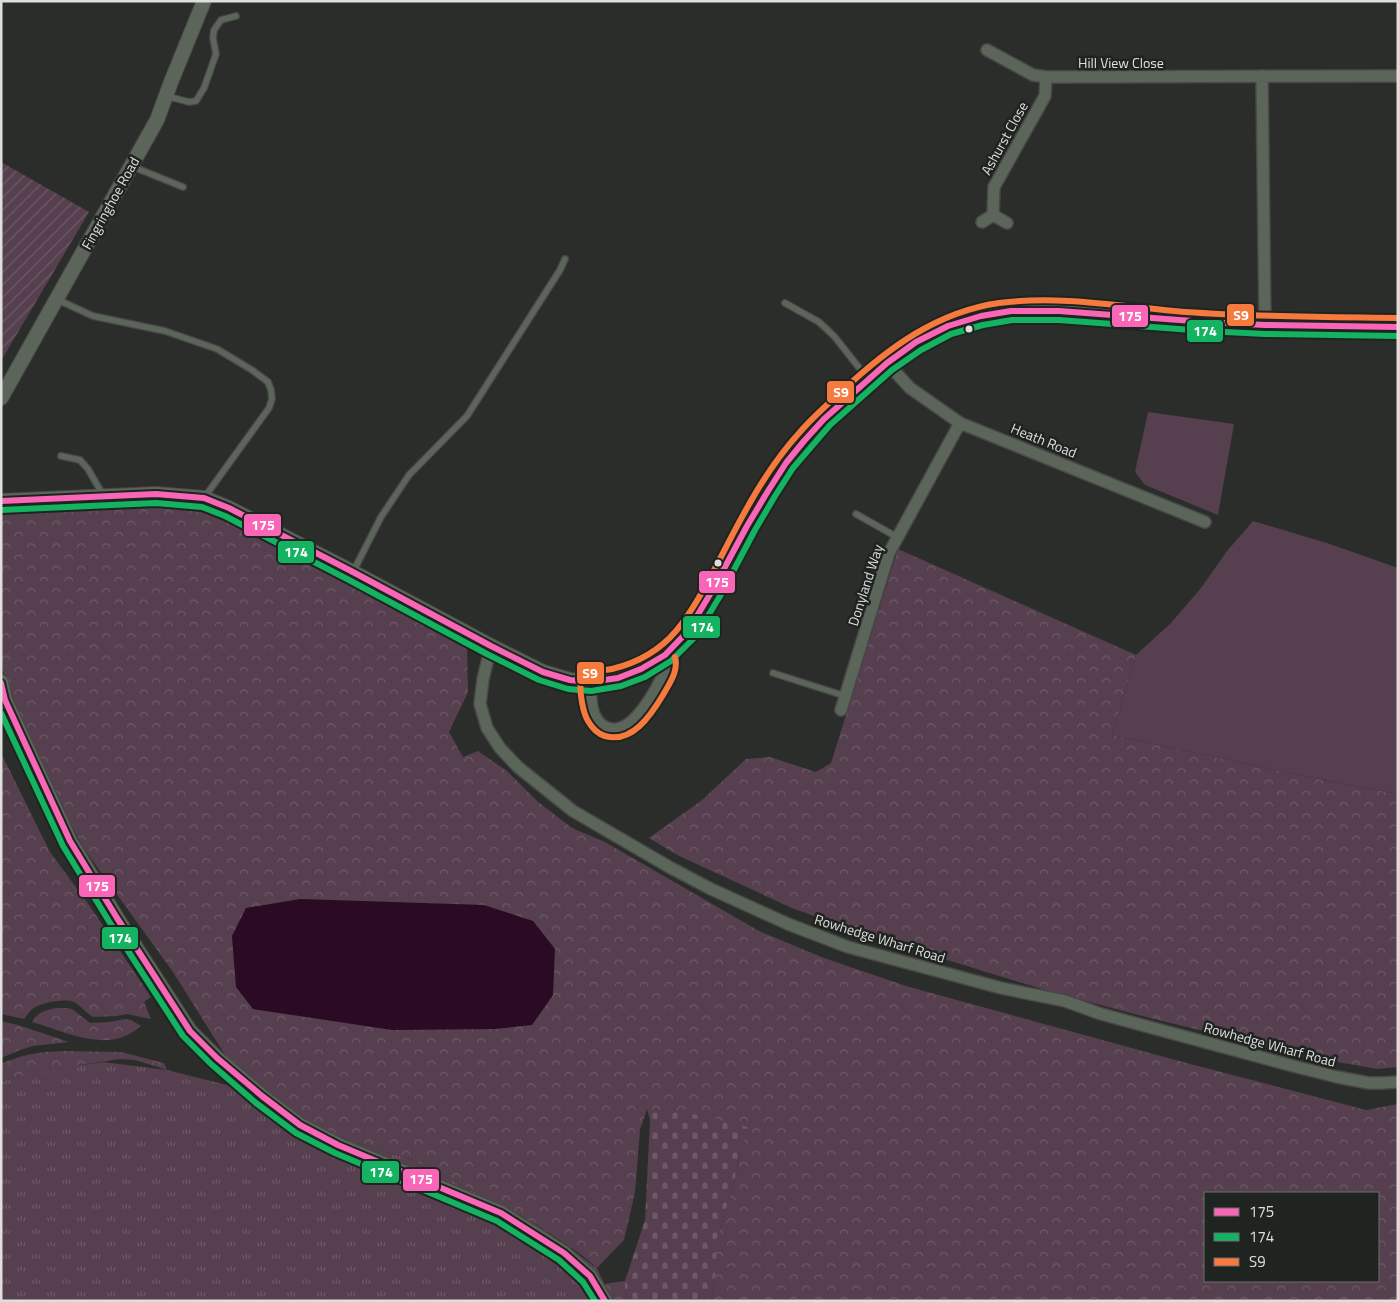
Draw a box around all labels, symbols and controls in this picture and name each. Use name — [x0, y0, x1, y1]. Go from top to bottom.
street label: Hill View Close — [1078, 52, 1164, 73]
street label: Ashurst Close — [975, 97, 1033, 179]
street label: Fingringhoe Road — [76, 153, 144, 253]
line badge: S9 — [1226, 303, 1255, 327]
line badge: 175 — [1111, 304, 1149, 328]
text: S9 — [1233, 304, 1249, 325]
text: 175 — [1118, 305, 1142, 326]
line badge: 174 — [1186, 319, 1224, 343]
text: 174 — [1193, 320, 1217, 341]
unlabelled marker — [964, 324, 974, 334]
line badge: S9 — [826, 380, 855, 404]
text: S9 — [833, 381, 849, 402]
street label: Heath Road — [1008, 417, 1080, 463]
line badge: 175 — [243, 513, 282, 537]
text: 175 — [251, 514, 275, 535]
line badge: 174 — [277, 540, 315, 564]
text: 174 — [284, 541, 308, 562]
street label: Donyland Way — [842, 541, 888, 629]
unlabelled marker — [713, 558, 723, 568]
line badge: 175 — [698, 570, 736, 594]
text: 175 — [705, 571, 729, 592]
line badge: 174 — [682, 615, 721, 639]
text: 174 — [690, 616, 714, 637]
line badge: S9 — [576, 661, 605, 685]
text: S9 — [582, 662, 598, 683]
line badge: 175 — [78, 874, 116, 898]
text: 175 — [85, 875, 109, 896]
street label: Rowhedge Wharf Road — [812, 908, 948, 968]
line badge: 174 — [101, 926, 139, 950]
text: 174 — [108, 927, 132, 948]
street label: Rowhedge Wharf Road — [1202, 1016, 1338, 1072]
line badge: 174 — [361, 1160, 400, 1184]
text: 174 — [369, 1161, 393, 1182]
line badge: 175 — [402, 1168, 440, 1192]
text: 175 — [409, 1168, 433, 1189]
legend — [1204, 1192, 1379, 1282]
text: 175 — [1249, 1200, 1274, 1223]
text: 174 — [1249, 1225, 1274, 1248]
text: S9 — [1249, 1250, 1266, 1273]

